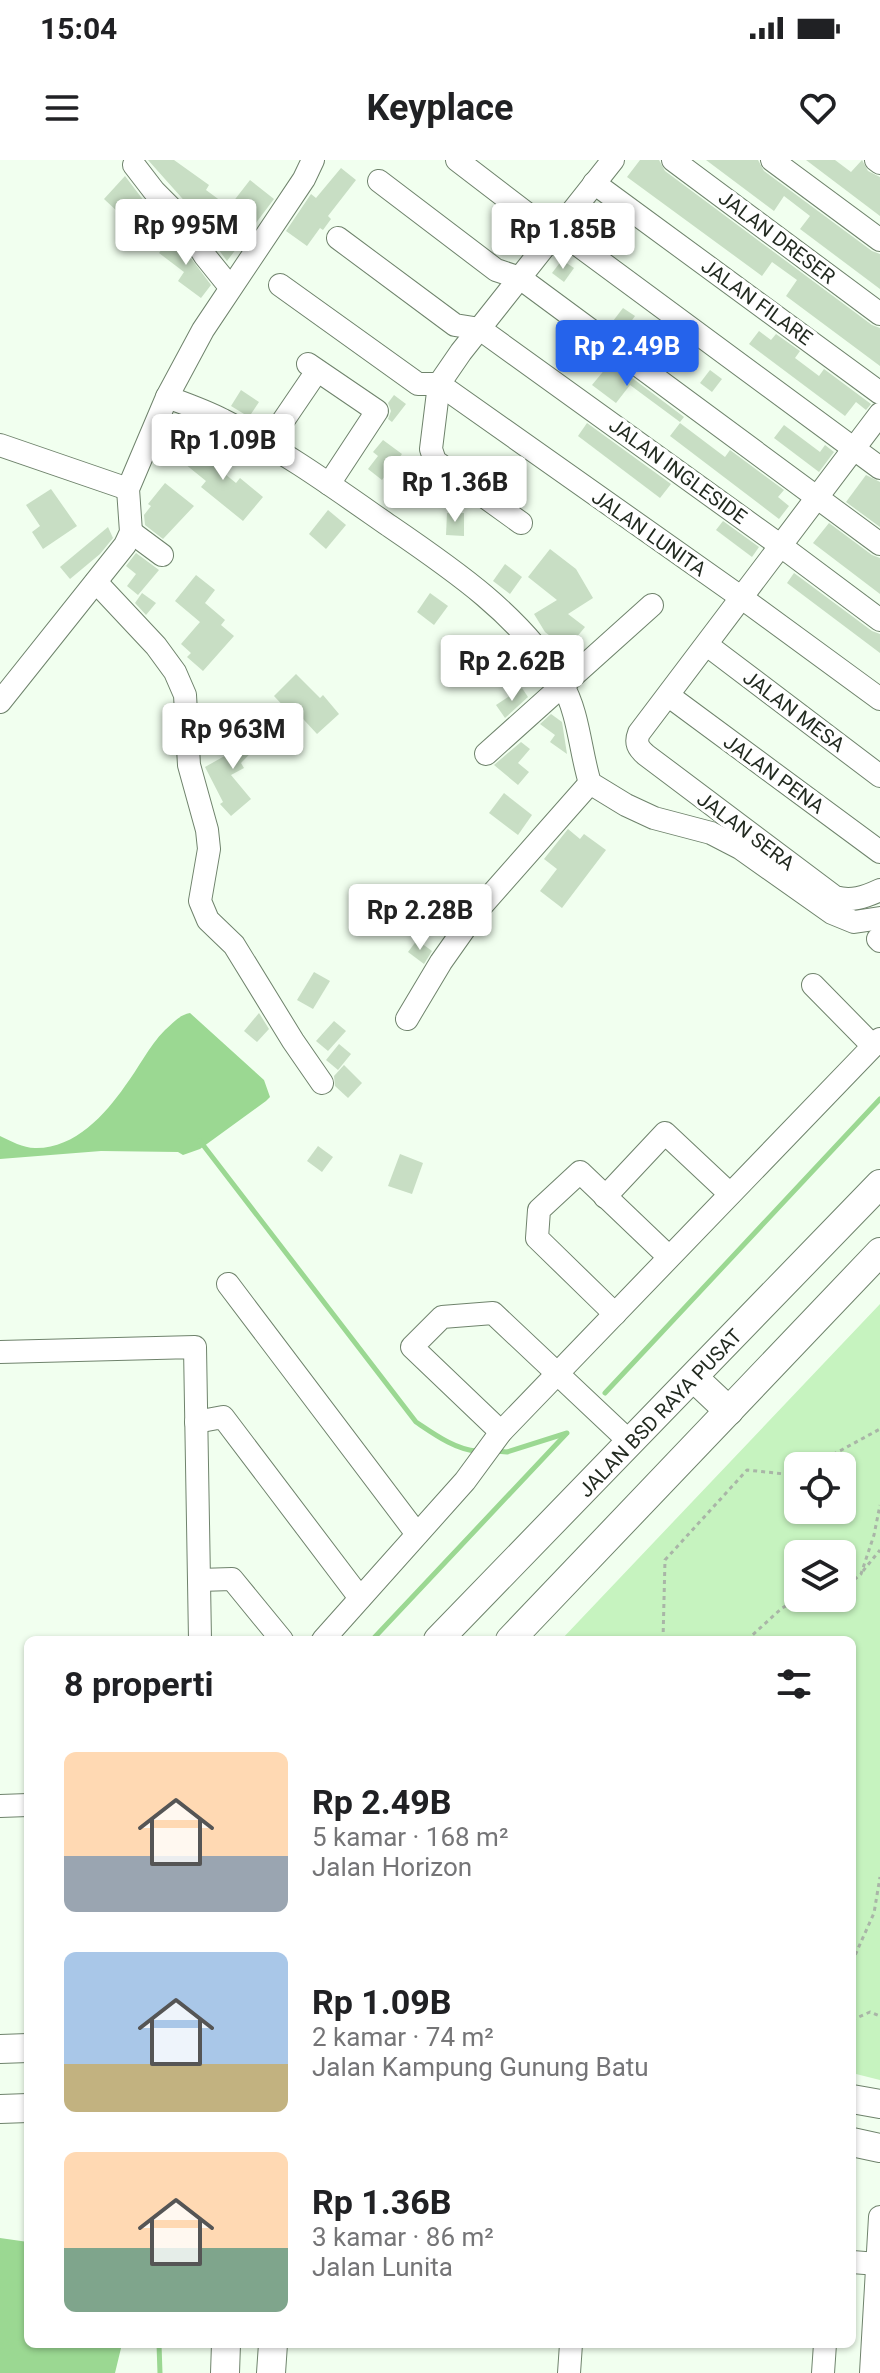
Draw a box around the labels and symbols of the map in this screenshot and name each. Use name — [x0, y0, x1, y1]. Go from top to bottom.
street label: JALAN DRESER — [714, 185, 840, 289]
pin: Rp 995M — [112, 199, 260, 267]
pin: Rp 1.85B — [480, 203, 646, 271]
street label: JALAN FILARE — [697, 254, 817, 350]
pin: Rp 2.49B — [544, 320, 710, 388]
street label: JALAN INGLESIDE — [604, 413, 752, 529]
pin: Rp 1.09B — [140, 414, 306, 482]
pin: Rp 1.36B — [372, 456, 538, 524]
street label: JALAN LUNITA — [587, 485, 711, 581]
pin: Rp 2.62B — [429, 635, 595, 703]
street label: JALAN MESA — [739, 665, 849, 757]
pin: Rp 963M — [159, 703, 307, 771]
street label: JALAN PENA — [719, 729, 829, 819]
street label: JALAN SERA — [693, 787, 799, 875]
pin: Rp 2.28B — [337, 884, 503, 952]
street label: JALAN BSD RAYA PUSAT — [573, 1324, 747, 1502]

